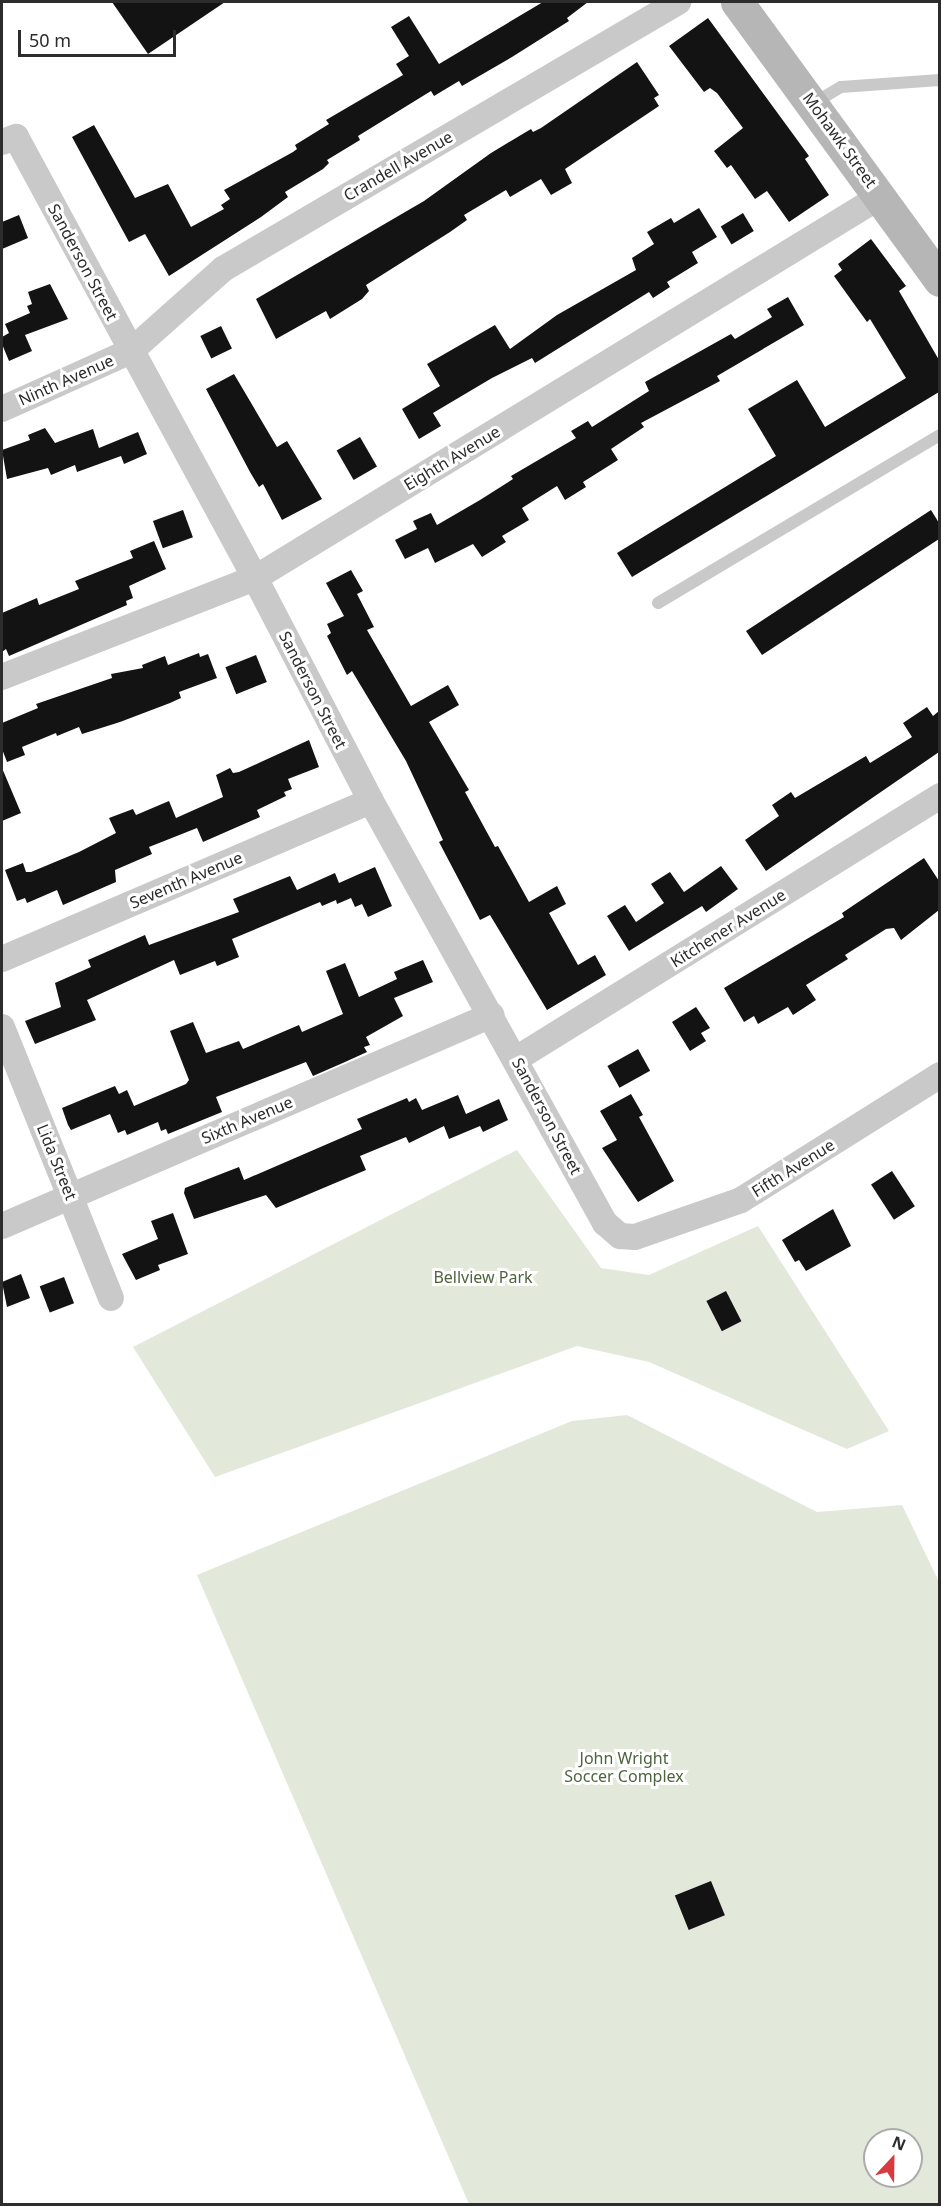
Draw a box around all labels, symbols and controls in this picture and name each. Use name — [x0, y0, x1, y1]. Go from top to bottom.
scale bar — [21, 18, 178, 56]
text: 50 m — [29, 28, 71, 52]
street label: Mohawk Street — [799, 89, 881, 191]
street label: Crandell Avenue — [340, 127, 456, 205]
street label: Sanderson Street — [44, 200, 122, 324]
street label: Ninth Avenue — [15, 350, 117, 410]
street label: Eighth Avenue — [400, 422, 504, 494]
street label: Sanderson Street — [275, 628, 351, 752]
street label: Seventh Avenue — [127, 848, 245, 912]
street label: Kitchener Avenue — [667, 885, 789, 971]
street label: Sanderson Street — [508, 1054, 586, 1178]
street label: Sixth Avenue — [198, 1092, 296, 1148]
street label: Lida Street — [33, 1121, 81, 1203]
street label: Fifth Avenue — [748, 1135, 838, 1201]
park label: Bellview Park — [433, 1267, 533, 1287]
park label: John Wright Soccer Complex — [564, 1748, 684, 1786]
north arrow — [863, 2128, 923, 2188]
text: N — [889, 2131, 909, 2156]

